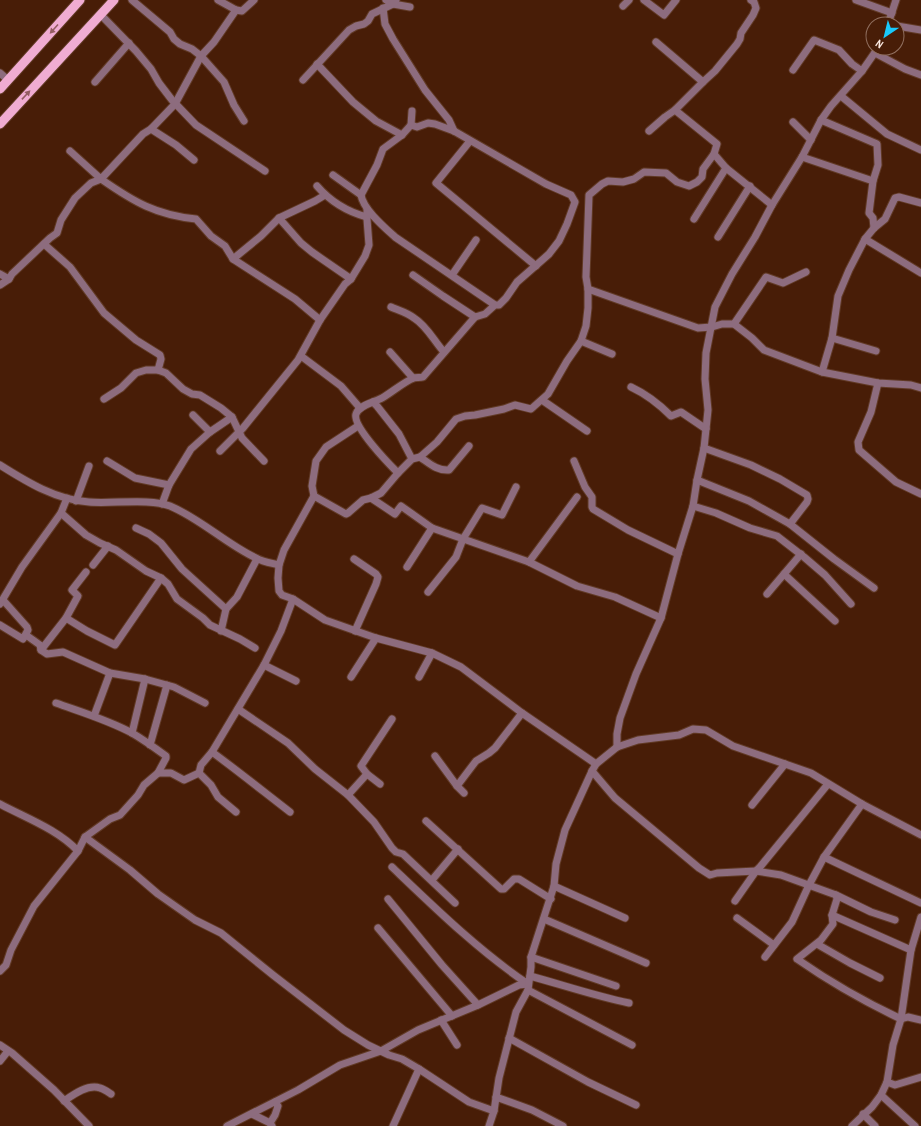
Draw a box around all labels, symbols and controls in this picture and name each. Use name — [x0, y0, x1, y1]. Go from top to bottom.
north arrow — [865, 16, 905, 56]
one-way arrow — [49, 24, 59, 34]
text: N — [873, 37, 886, 52]
one-way arrow — [22, 90, 31, 101]

